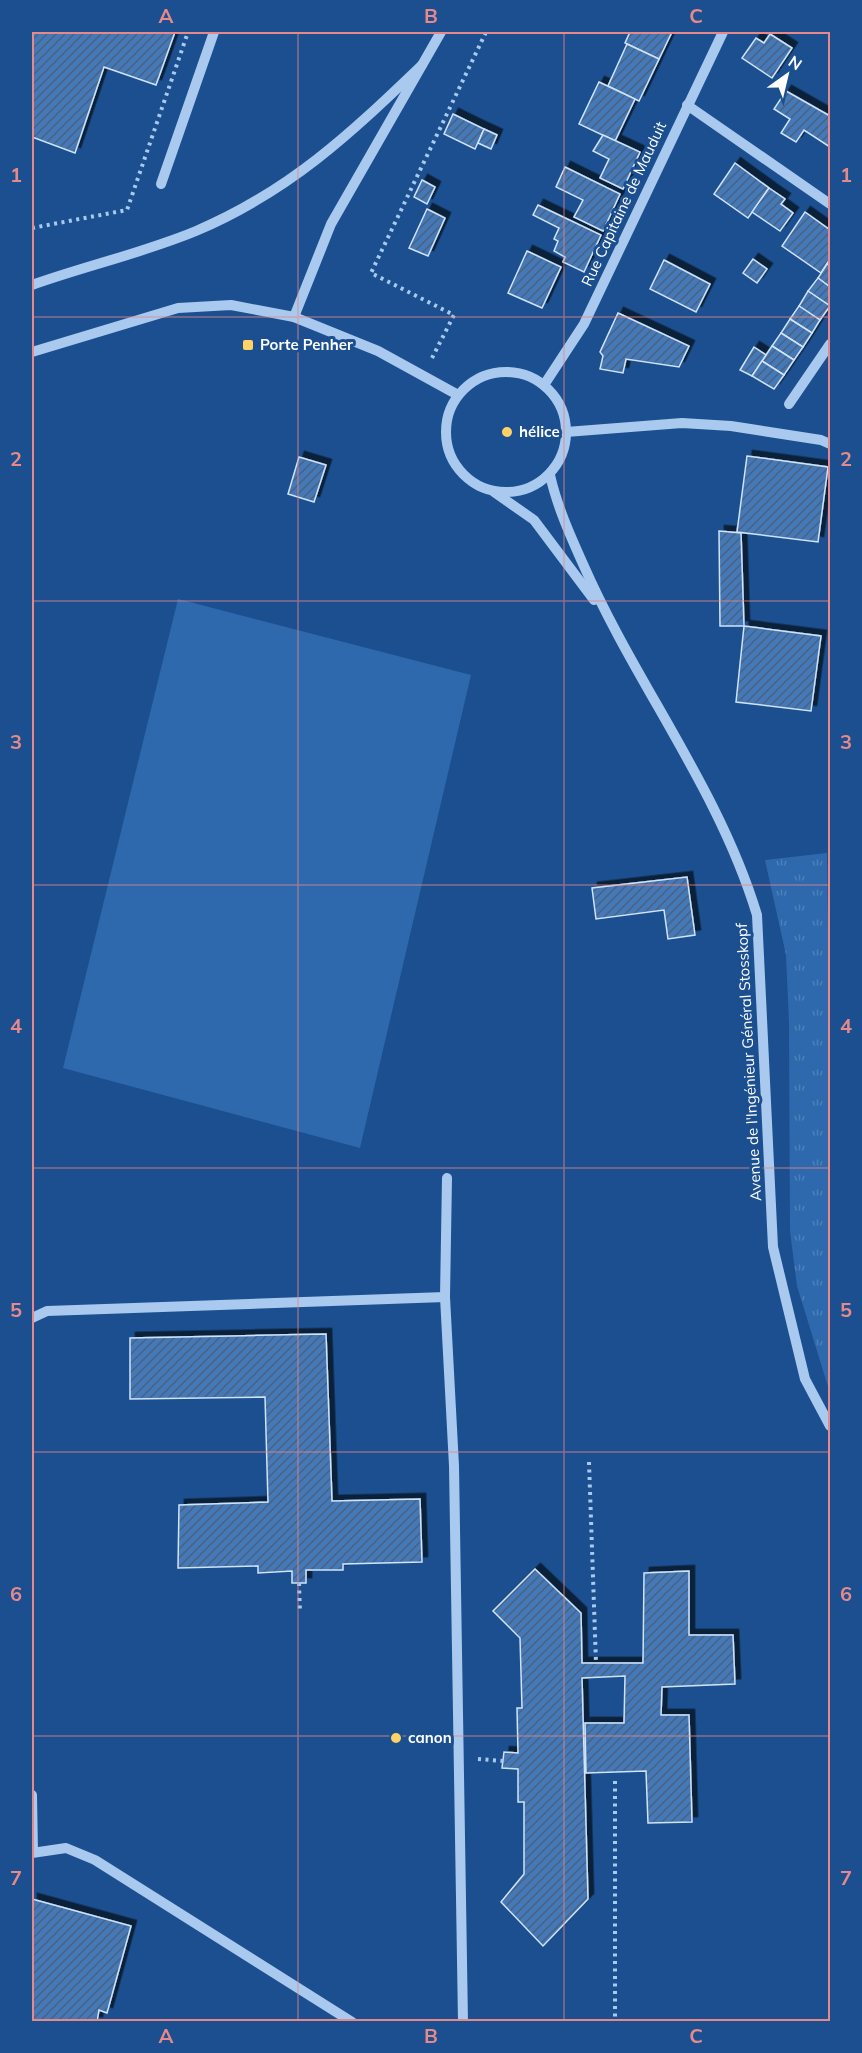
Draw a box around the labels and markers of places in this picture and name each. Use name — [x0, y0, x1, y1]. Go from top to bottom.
place label: Porte Penher — [260, 335, 353, 354]
marker: Porte Penher — [241, 338, 255, 352]
place label: hélice — [519, 422, 560, 441]
marker: hélice — [500, 425, 514, 439]
place label: canon — [408, 1728, 452, 1747]
marker: canon — [389, 1731, 403, 1745]

